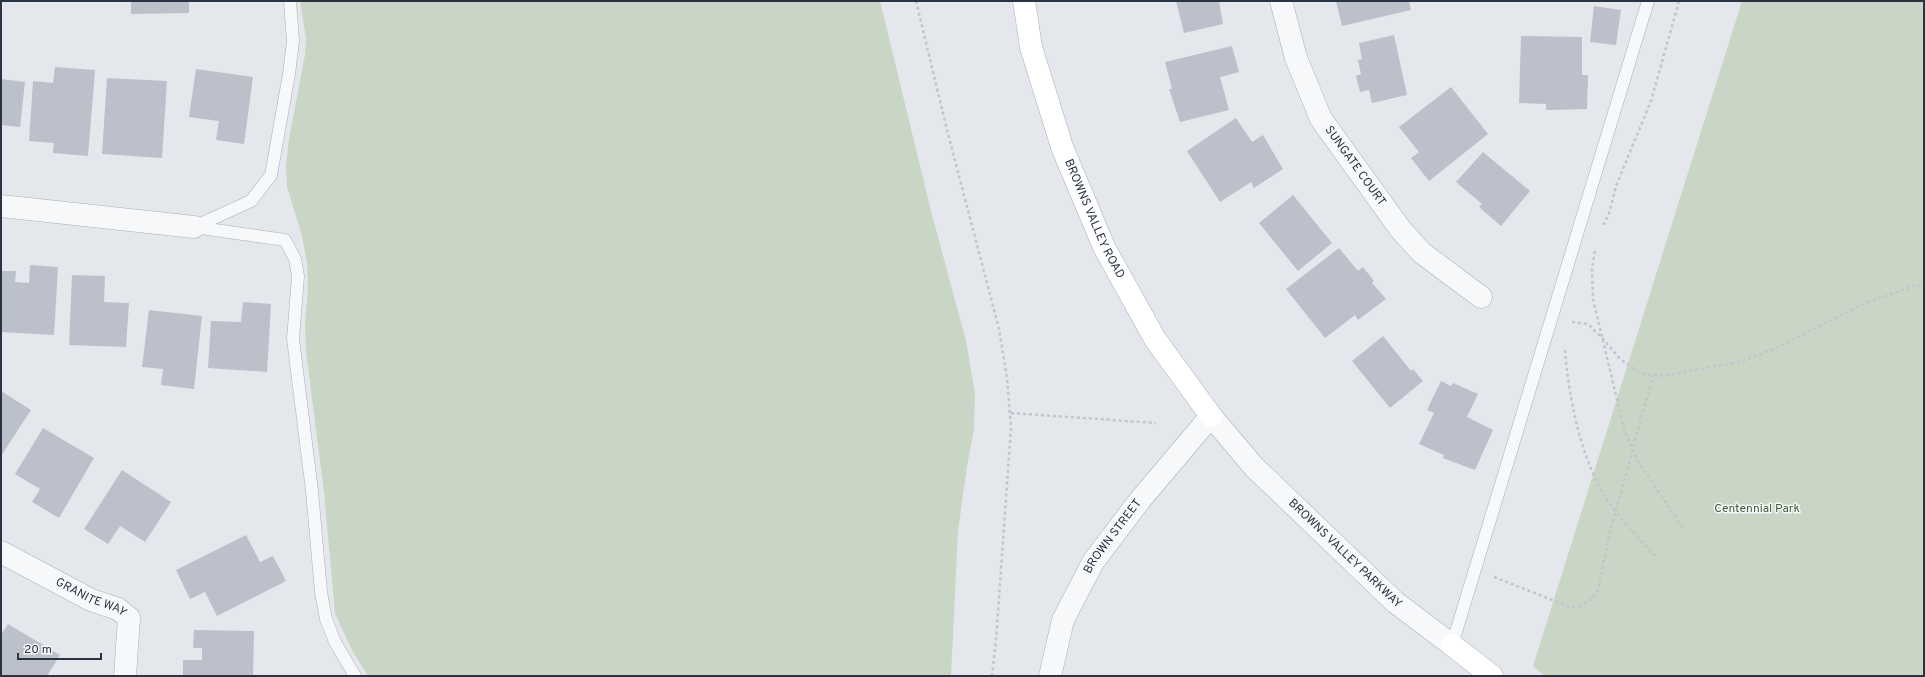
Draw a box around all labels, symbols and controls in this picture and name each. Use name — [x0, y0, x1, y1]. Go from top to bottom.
street label: SUNGATE COURT — [1321, 123, 1389, 209]
street label: BROWNS VALLEY ROAD — [1060, 157, 1128, 282]
street label: BROWN STREET — [1080, 496, 1146, 576]
street label: BROWNS VALLEY PARKWAY — [1284, 496, 1405, 612]
park label: Centennial Park — [1714, 501, 1800, 517]
street label: GRANITE WAY — [52, 574, 130, 621]
scale bar — [18, 635, 101, 661]
text: 20 m — [24, 642, 52, 658]

